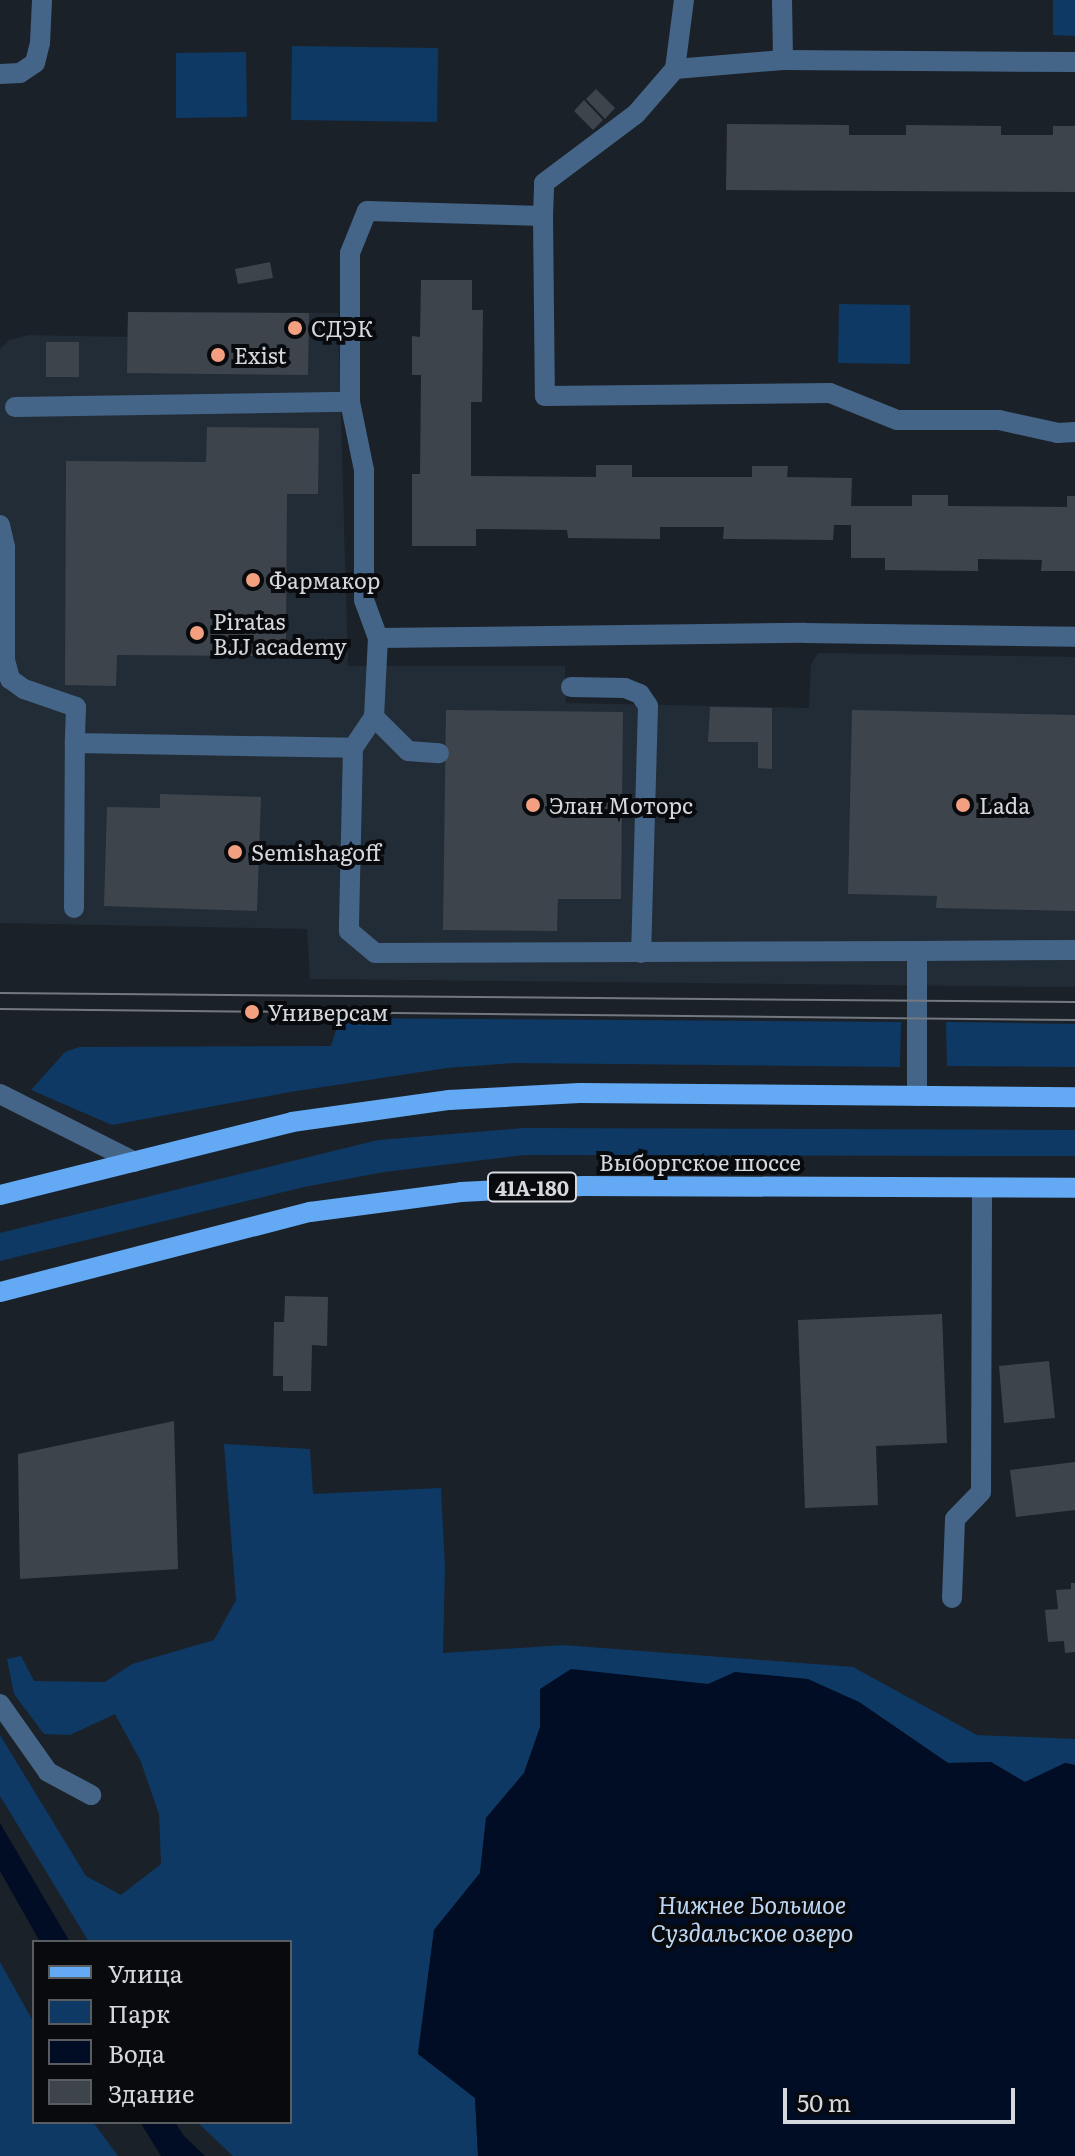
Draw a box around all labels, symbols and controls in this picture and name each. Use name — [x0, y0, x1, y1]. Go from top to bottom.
place label: СДЭК — [311, 315, 373, 341]
marker: СДЭК — [286, 319, 304, 337]
place label: Exist — [234, 342, 286, 368]
marker: Exist — [209, 346, 227, 364]
place label: Фармакор — [269, 567, 380, 593]
marker: Фармакор — [244, 571, 262, 589]
place label: Piratas BJJ academy — [213, 607, 347, 658]
marker: Piratas BJJ academy — [188, 624, 206, 642]
place label: Элан Моторс — [549, 792, 693, 818]
place label: Lada — [979, 792, 1030, 818]
marker: Элан Моторс — [524, 796, 542, 814]
marker: Lada — [954, 796, 972, 814]
place label: Semishagoff — [251, 839, 381, 865]
marker: Semishagoff — [226, 843, 244, 861]
place label: Универсам — [268, 999, 388, 1025]
marker: Универсам — [243, 1003, 261, 1021]
street label: Выборгское шоссе — [599, 1149, 801, 1175]
road number: 41А-180 — [486, 1171, 578, 1203]
water label: Нижнее Большое Суздальское озеро — [651, 1890, 853, 1946]
legend — [32, 1940, 292, 2124]
text: Улица — [108, 1955, 183, 1990]
text: Парк — [108, 1995, 170, 2030]
text: Вода — [108, 2035, 165, 2070]
scale bar — [787, 2072, 1019, 2122]
text: Здание — [108, 2075, 194, 2110]
text: 50 m — [797, 2084, 851, 2119]

